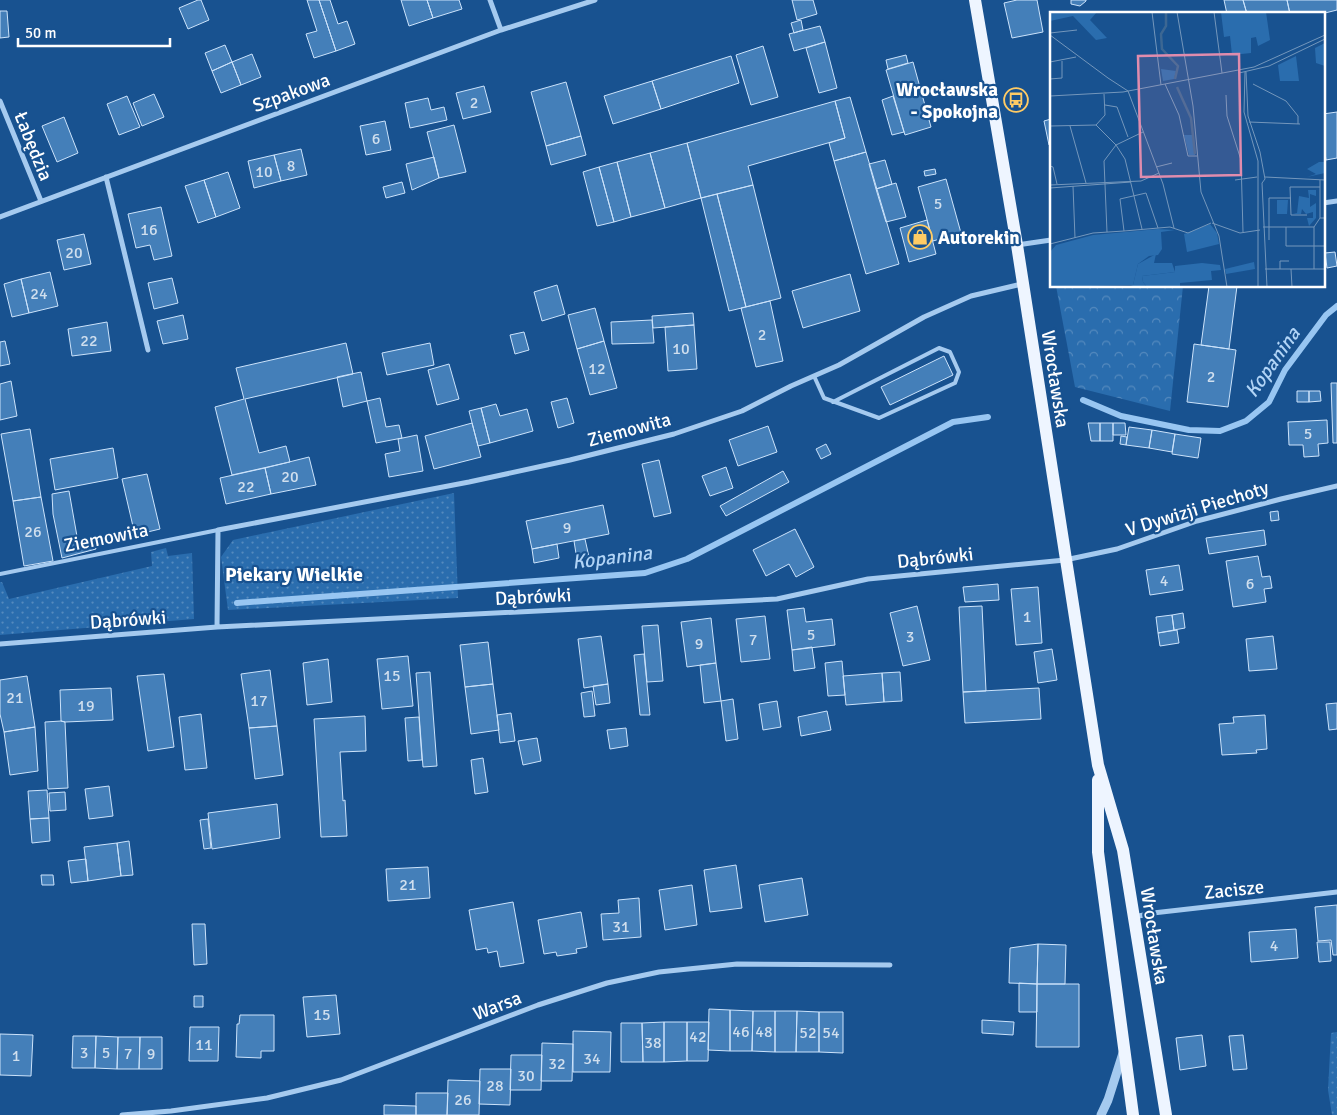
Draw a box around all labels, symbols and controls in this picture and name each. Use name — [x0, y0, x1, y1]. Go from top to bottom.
inset map — [1050, 12, 1324, 288]
scale bar — [18, 15, 170, 47]
text: 50 m — [25, 24, 56, 42]
street label: Szpakowa — [249, 68, 333, 118]
place label: Wrocławska - Spokojna — [896, 78, 998, 124]
bus stop icon: Wrocławska - Spokojna — [1003, 87, 1029, 113]
house number: 2 — [470, 93, 478, 113]
street label: Łabędzia — [8, 108, 58, 184]
house number: 6 — [372, 129, 380, 149]
house number: 8 — [287, 156, 295, 176]
house number: 10 — [255, 162, 273, 182]
house number: 5 — [934, 194, 942, 214]
house number: 16 — [140, 220, 158, 240]
shop icon: Autorekin — [907, 224, 933, 250]
place label: Autorekin — [938, 226, 1020, 250]
house number: 20 — [65, 243, 83, 263]
house number: 24 — [30, 284, 48, 304]
water label: Kopanina — [1239, 322, 1306, 402]
house number: 2 — [758, 325, 766, 345]
street label: Wrocławska — [1035, 329, 1075, 430]
house number: 22 — [80, 331, 98, 351]
house number: 10 — [672, 339, 690, 359]
house number: 12 — [588, 359, 606, 379]
house number: 2 — [1207, 367, 1215, 387]
street label: Ziemowita — [585, 407, 674, 453]
house number: 5 — [1304, 424, 1312, 444]
house number: 20 — [281, 467, 299, 487]
street label: V Dywizji Piechoty — [1123, 476, 1272, 542]
house number: 22 — [237, 477, 255, 497]
street label: Ziemowita — [62, 518, 150, 558]
house number: 9 — [563, 518, 571, 538]
house number: 26 — [24, 522, 42, 542]
water label: Kopanina — [571, 540, 654, 575]
street label: Dąbrówki — [896, 542, 974, 574]
district label: Piekary Wielkie — [225, 562, 363, 587]
house number: 4 — [1160, 571, 1169, 591]
house number: 6 — [1246, 574, 1254, 594]
street label: Dąbrówki — [494, 583, 572, 611]
street label: Dąbrówki — [89, 605, 167, 635]
house number: 1 — [1023, 607, 1031, 627]
house number: 5 — [807, 625, 815, 645]
house number: 3 — [906, 627, 914, 647]
house number: 7 — [749, 630, 757, 650]
house number: 9 — [695, 634, 703, 654]
house number: 15 — [383, 666, 401, 686]
house number: 21 — [6, 688, 24, 708]
house number: 17 — [250, 691, 268, 711]
house number: 19 — [77, 696, 95, 716]
house number: 21 — [399, 875, 417, 895]
street label: Zacisze — [1203, 875, 1265, 905]
street label: Wrocławska — [1134, 886, 1174, 987]
house number: 31 — [612, 917, 630, 937]
house number: 4 — [1270, 936, 1279, 956]
street label: Warsa — [470, 986, 525, 1026]
house number: 15 — [313, 1005, 331, 1025]
house number: 46 — [732, 1022, 750, 1042]
house number: 48 — [755, 1022, 773, 1042]
house number: 52 — [799, 1023, 817, 1043]
house number: 54 — [822, 1023, 840, 1043]
house number: 42 — [689, 1027, 707, 1047]
house number: 38 — [644, 1033, 662, 1053]
house number: 11 — [195, 1035, 213, 1055]
house number: 3 — [80, 1043, 88, 1063]
house number: 5 — [102, 1043, 110, 1063]
house number: 7 — [124, 1044, 132, 1064]
house number: 9 — [147, 1044, 155, 1064]
house number: 1 — [12, 1046, 20, 1066]
house number: 34 — [583, 1049, 601, 1069]
house number: 32 — [548, 1054, 566, 1074]
house number: 30 — [517, 1066, 535, 1086]
house number: 28 — [486, 1076, 504, 1096]
house number: 26 — [454, 1090, 472, 1110]

